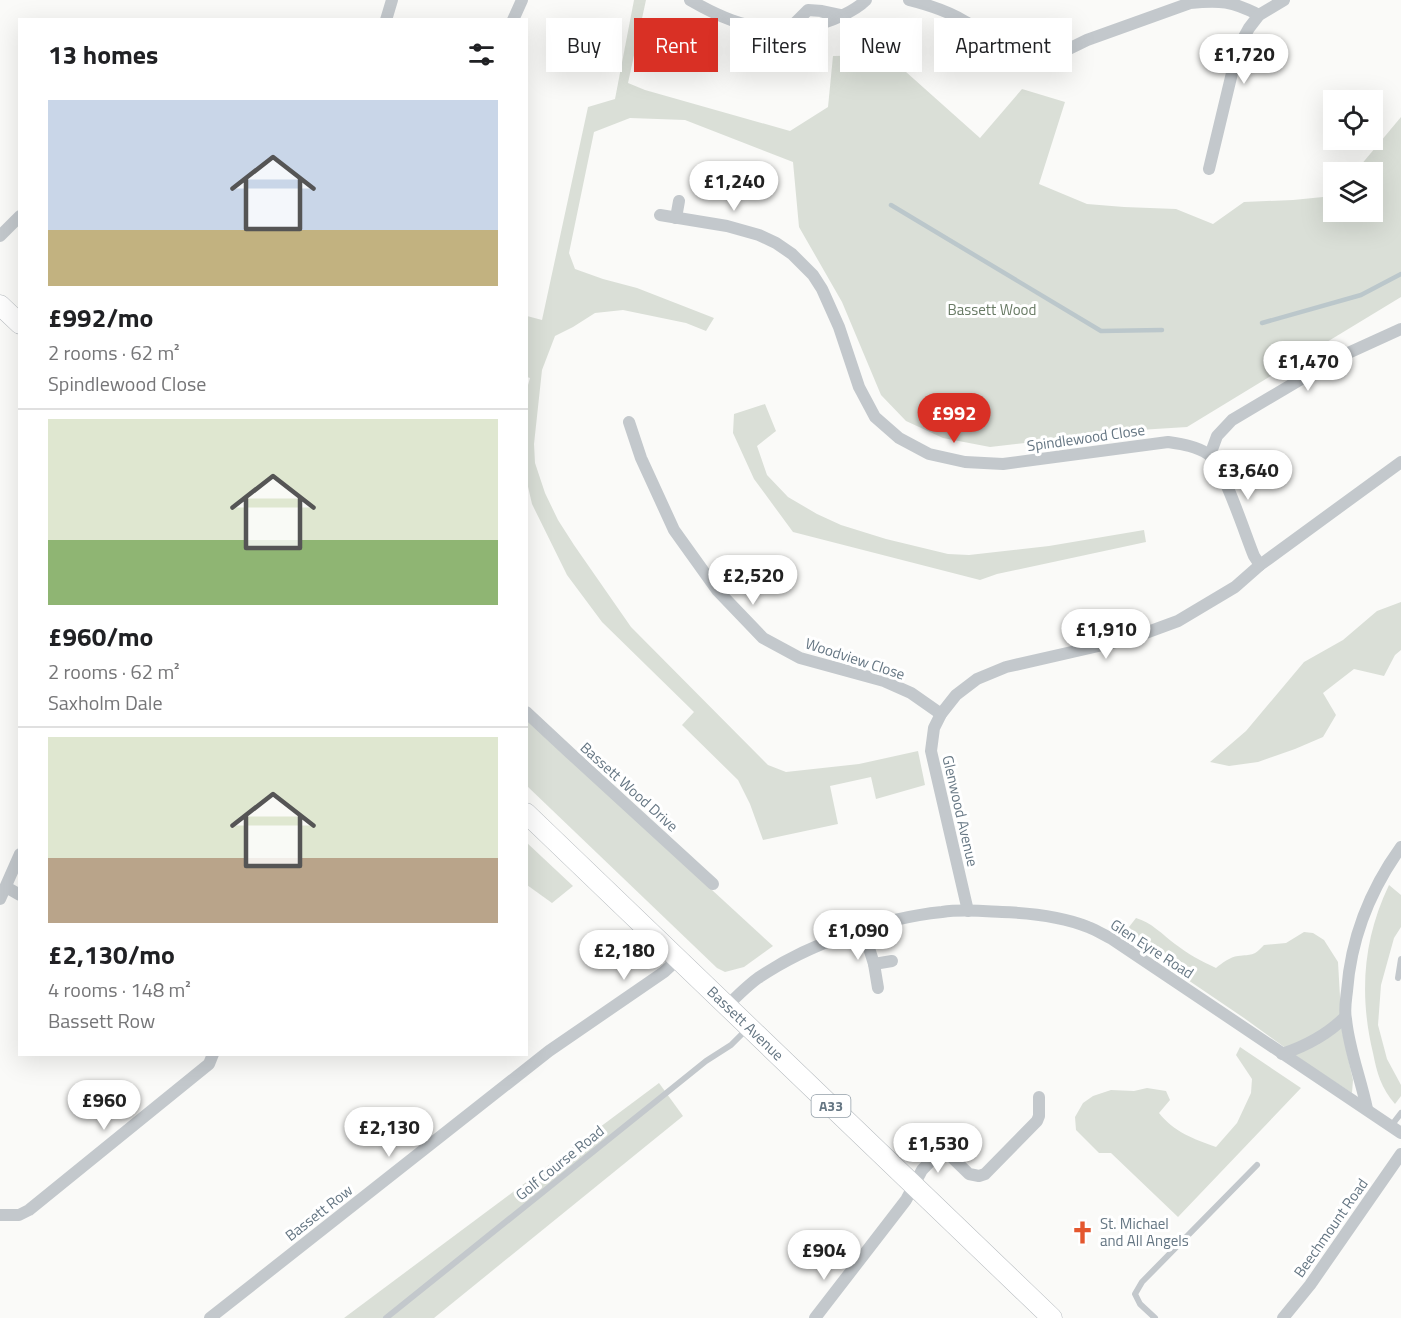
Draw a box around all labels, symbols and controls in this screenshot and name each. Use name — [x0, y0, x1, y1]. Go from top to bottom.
chip: Buy — [546, 18, 622, 72]
chip: Rent — [634, 18, 718, 72]
chip: Filters — [730, 18, 828, 72]
chip: New — [840, 18, 922, 72]
chip: Apartment — [934, 18, 1072, 72]
pin: £1,720 — [1195, 34, 1293, 85]
text: 13 homes — [48, 35, 158, 74]
icon: filters — [465, 38, 498, 71]
text: £1,720 — [1213, 38, 1275, 69]
map controls — [1323, 90, 1383, 222]
button: locate — [1323, 90, 1383, 150]
icon: home — [219, 139, 327, 247]
pin: £1,240 — [685, 161, 783, 212]
button: layers — [1323, 162, 1383, 222]
text: £1,240 — [703, 165, 765, 196]
text: £992/mo — [48, 298, 153, 337]
park label: Bassett Wood — [948, 298, 1036, 321]
text: 2 rooms · 62 m² — [48, 337, 180, 368]
pin: £1,470 — [1259, 341, 1357, 392]
text: £1,470 — [1277, 345, 1339, 376]
text: Spindlewood Close — [48, 368, 206, 399]
pin: £992 — [918, 393, 990, 444]
text: £992 — [932, 397, 976, 428]
street label: Spindlewood Close — [1026, 418, 1146, 457]
pin: £3,640 — [1199, 450, 1297, 501]
text: £3,640 — [1217, 454, 1279, 485]
icon: home — [219, 458, 327, 566]
pin: £2,520 — [704, 555, 802, 606]
text: £2,520 — [722, 559, 784, 590]
pin: £1,910 — [1057, 609, 1155, 660]
text: £1,910 — [1075, 613, 1137, 644]
text: £960/mo — [48, 617, 153, 656]
street label: Woodview Close — [802, 632, 908, 685]
text: 2 rooms · 62 m² — [48, 656, 180, 687]
text: Saxholm Dale — [48, 687, 163, 718]
street label: Bassett Wood Drive — [575, 736, 683, 837]
street label: Glenwood Avenue — [937, 753, 984, 869]
icon: home — [219, 776, 327, 884]
pin: £1,090 — [809, 910, 907, 961]
street label: Glen Eyre Road — [1106, 913, 1199, 984]
text: £1,090 — [827, 914, 889, 945]
pin: £2,180 — [575, 930, 673, 981]
text: £2,180 — [593, 934, 655, 965]
text: £2,130/mo — [48, 935, 175, 974]
text: 4 rooms · 148 m² — [48, 974, 191, 1005]
street label: Bassett Avenue — [702, 981, 789, 1066]
text: Bassett Row — [48, 1005, 155, 1036]
pin: £960 — [68, 1080, 140, 1131]
text: £960 — [82, 1084, 126, 1115]
road number: A33 — [812, 1095, 850, 1117]
pin: £2,130 — [340, 1107, 438, 1158]
text: £2,130 — [358, 1111, 420, 1142]
street label: Golf Course Road — [510, 1120, 609, 1206]
pin: £1,530 — [889, 1123, 987, 1174]
text: £1,530 — [907, 1127, 969, 1158]
street label: Beechmount Road — [1288, 1173, 1373, 1282]
street label: Bassett Row — [280, 1179, 357, 1246]
place label: St. Michael and All Angels — [1100, 1212, 1189, 1252]
church icon: St. Michael and All Angels — [1069, 1220, 1095, 1246]
pin: £904 — [788, 1230, 860, 1281]
text: £904 — [802, 1234, 846, 1265]

